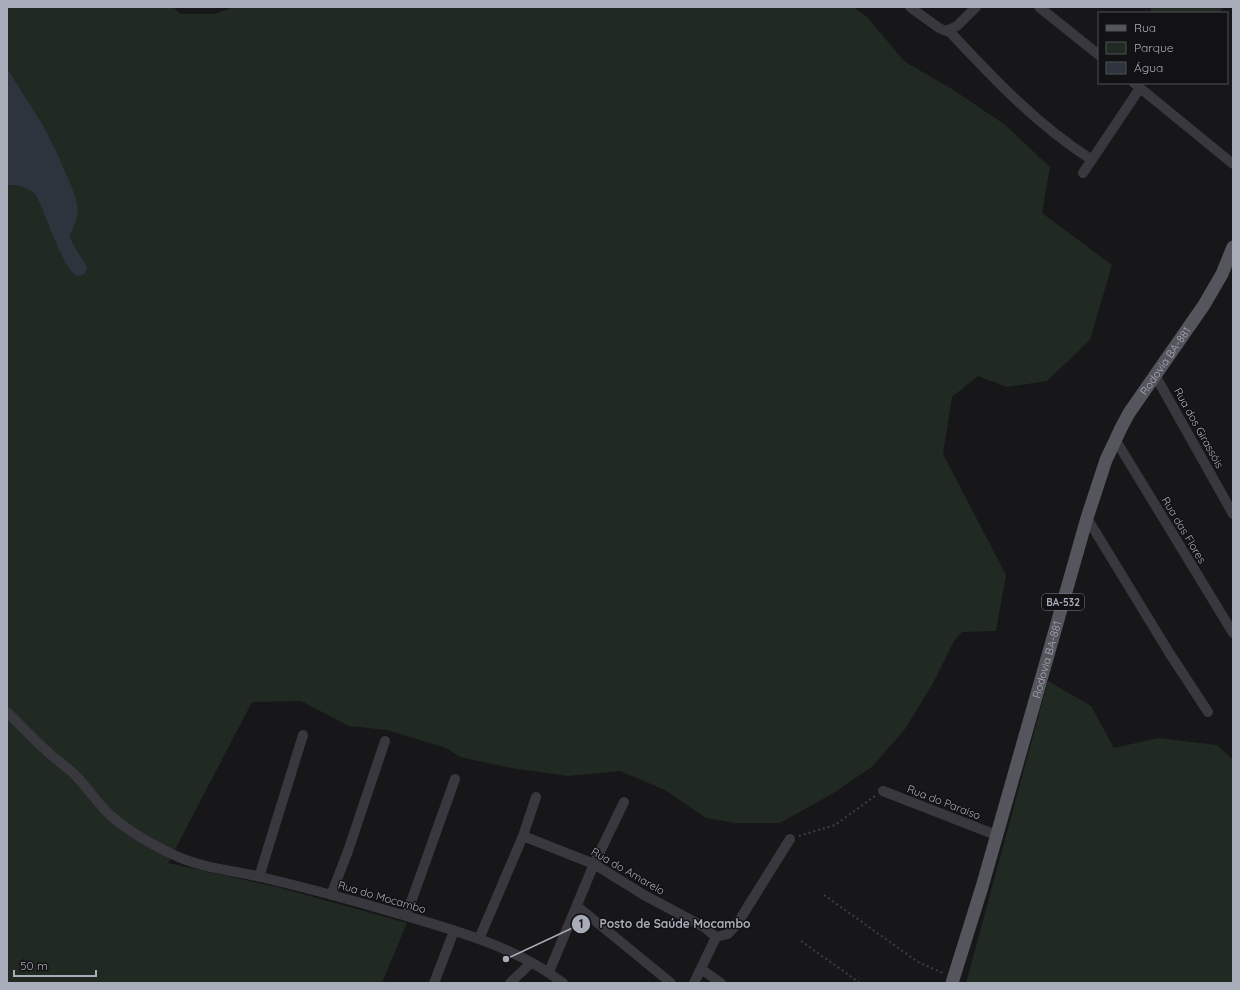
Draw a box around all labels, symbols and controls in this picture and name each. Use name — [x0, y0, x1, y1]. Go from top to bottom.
legend — [1098, 12, 1228, 84]
text: Rua — [1134, 20, 1156, 35]
text: Parque — [1134, 40, 1174, 55]
text: Água — [1134, 60, 1163, 75]
street label: Rodovia BA-881 — [1137, 324, 1194, 398]
street label: Rua dos Girassóis — [1171, 385, 1227, 471]
street label: Rua das Flores — [1159, 494, 1209, 566]
road number: BA-532 — [1042, 594, 1084, 610]
street label: Rodovia BA-881 — [1029, 619, 1064, 700]
street label: Rua do Paraiso — [905, 782, 983, 823]
street label: Rua do Amarelo — [589, 844, 668, 898]
street label: Rua do Mocambo — [336, 878, 428, 916]
callout: Posto de Saúde Mocambo — [571, 912, 758, 936]
text: 1 — [579, 916, 583, 931]
text: Posto de Saúde Mocambo — [600, 916, 751, 931]
scale bar — [14, 952, 96, 978]
text: 50 m — [20, 958, 48, 973]

